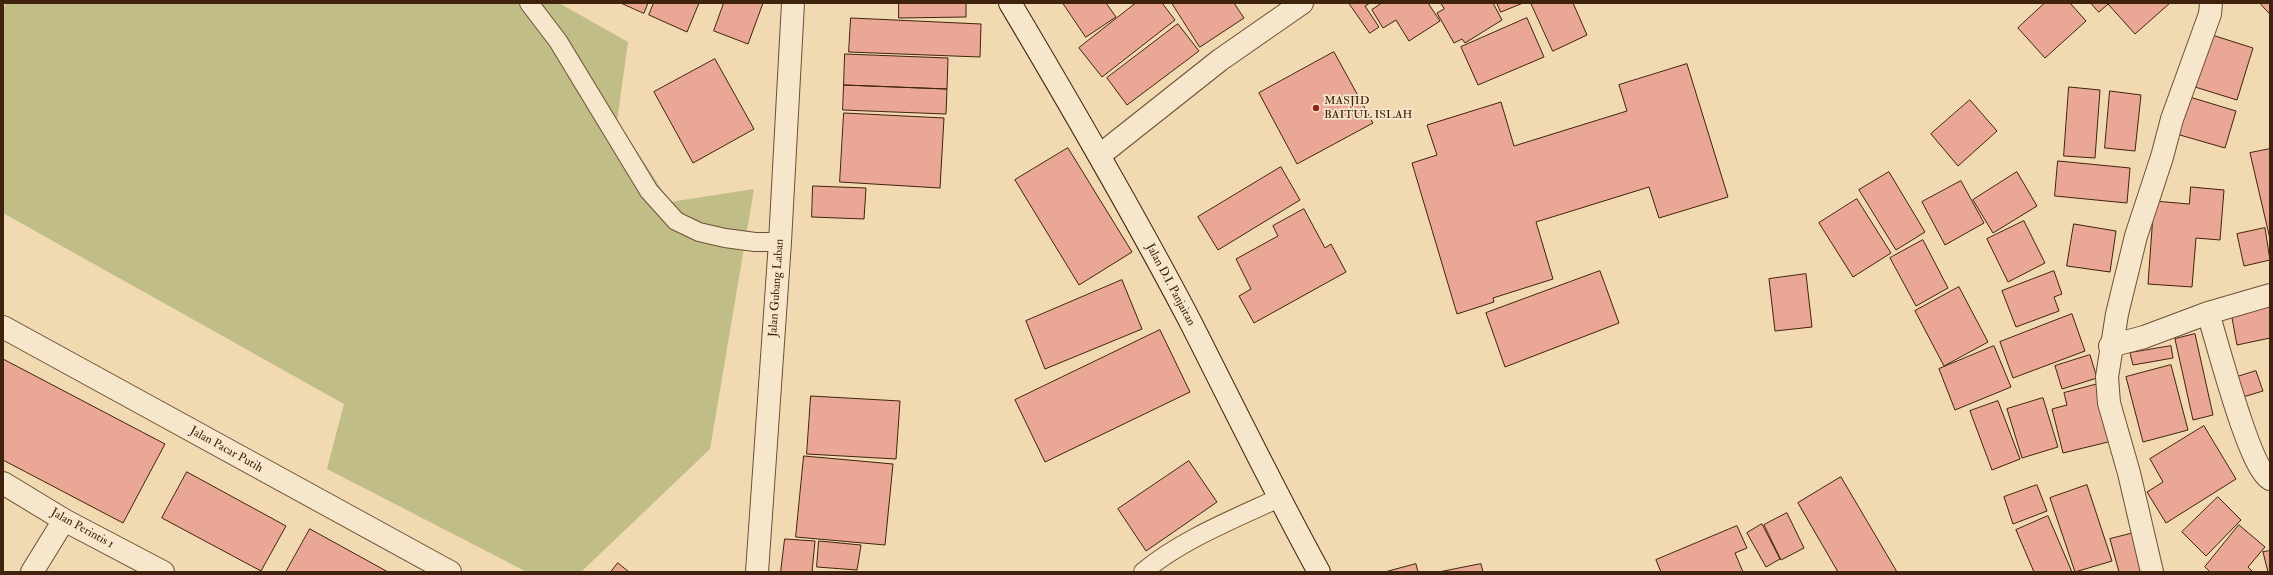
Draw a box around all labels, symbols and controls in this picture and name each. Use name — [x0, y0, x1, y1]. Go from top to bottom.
place label: MASJID BAITUL ISLAH — [1324, 94, 1412, 122]
marker: MASJID BAITUL ISLAH — [1311, 103, 1321, 113]
street label: Jalan Gubang Laban — [766, 238, 788, 338]
street label: Jalan D.I. Panjaitan — [1142, 241, 1198, 329]
street label: Jalan Pacar Putih — [187, 424, 265, 476]
street label: Jalan Perintis 1 — [48, 506, 116, 552]

